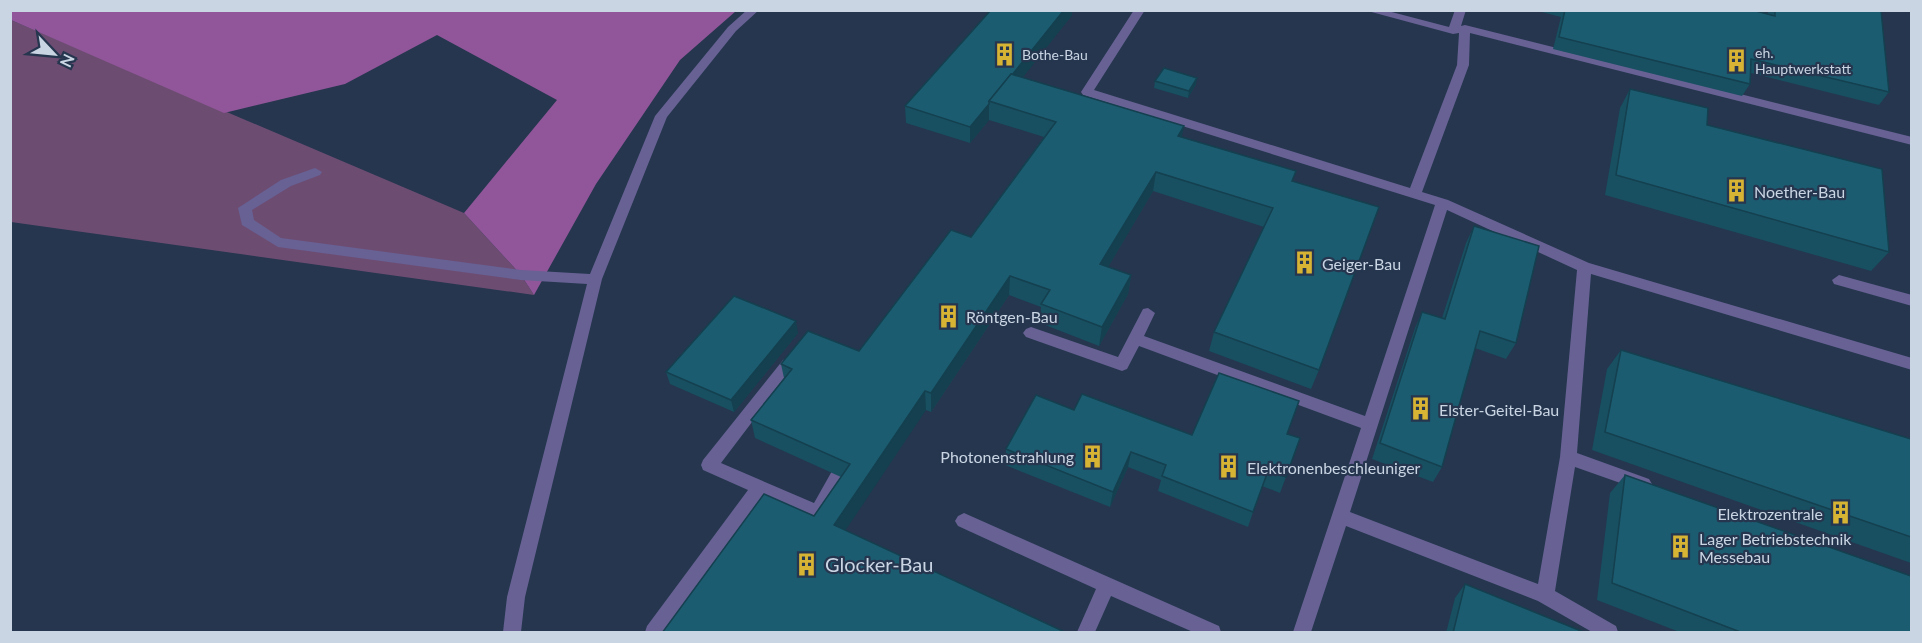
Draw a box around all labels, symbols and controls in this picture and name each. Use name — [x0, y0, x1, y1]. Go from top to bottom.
north arrow — [24, 24, 84, 84]
building icon: Bothe-Bau — [991, 41, 1017, 67]
place label: eh. Hauptwerkstatt — [1755, 44, 1851, 77]
place label: Bothe-Bau — [1022, 46, 1088, 63]
building icon: eh. Hauptwerkstatt — [1724, 47, 1750, 73]
text: N — [57, 51, 79, 70]
building icon: Noether-Bau — [1723, 178, 1749, 204]
place label: Noether-Bau — [1754, 182, 1845, 201]
building icon: Geiger-Bau — [1291, 250, 1317, 276]
place label: Geiger-Bau — [1322, 254, 1401, 273]
building icon: Röntgen-Bau — [935, 303, 961, 329]
place label: Röntgen-Bau — [966, 307, 1058, 326]
building icon: Elster-Geitel-Bau — [1408, 396, 1434, 422]
place label: Elster-Geitel-Bau — [1439, 400, 1559, 419]
building icon: Photonenstrahlung — [1079, 443, 1105, 469]
place label: Photonenstrahlung — [940, 447, 1074, 466]
building icon: Elektronenbeschleuniger — [1216, 454, 1242, 480]
place label: Elektronenbeschleuniger — [1247, 458, 1421, 477]
building icon: Elektrozentrale — [1828, 500, 1854, 526]
place label: Elektrozentrale — [1717, 504, 1823, 523]
place label: Lager Betriebstechnik Messebau — [1699, 529, 1852, 566]
building icon: Lager Betriebstechnik Messebau — [1668, 534, 1694, 560]
building icon: Glocker-Bau — [794, 551, 820, 577]
place label: Glocker-Bau — [825, 552, 933, 576]

